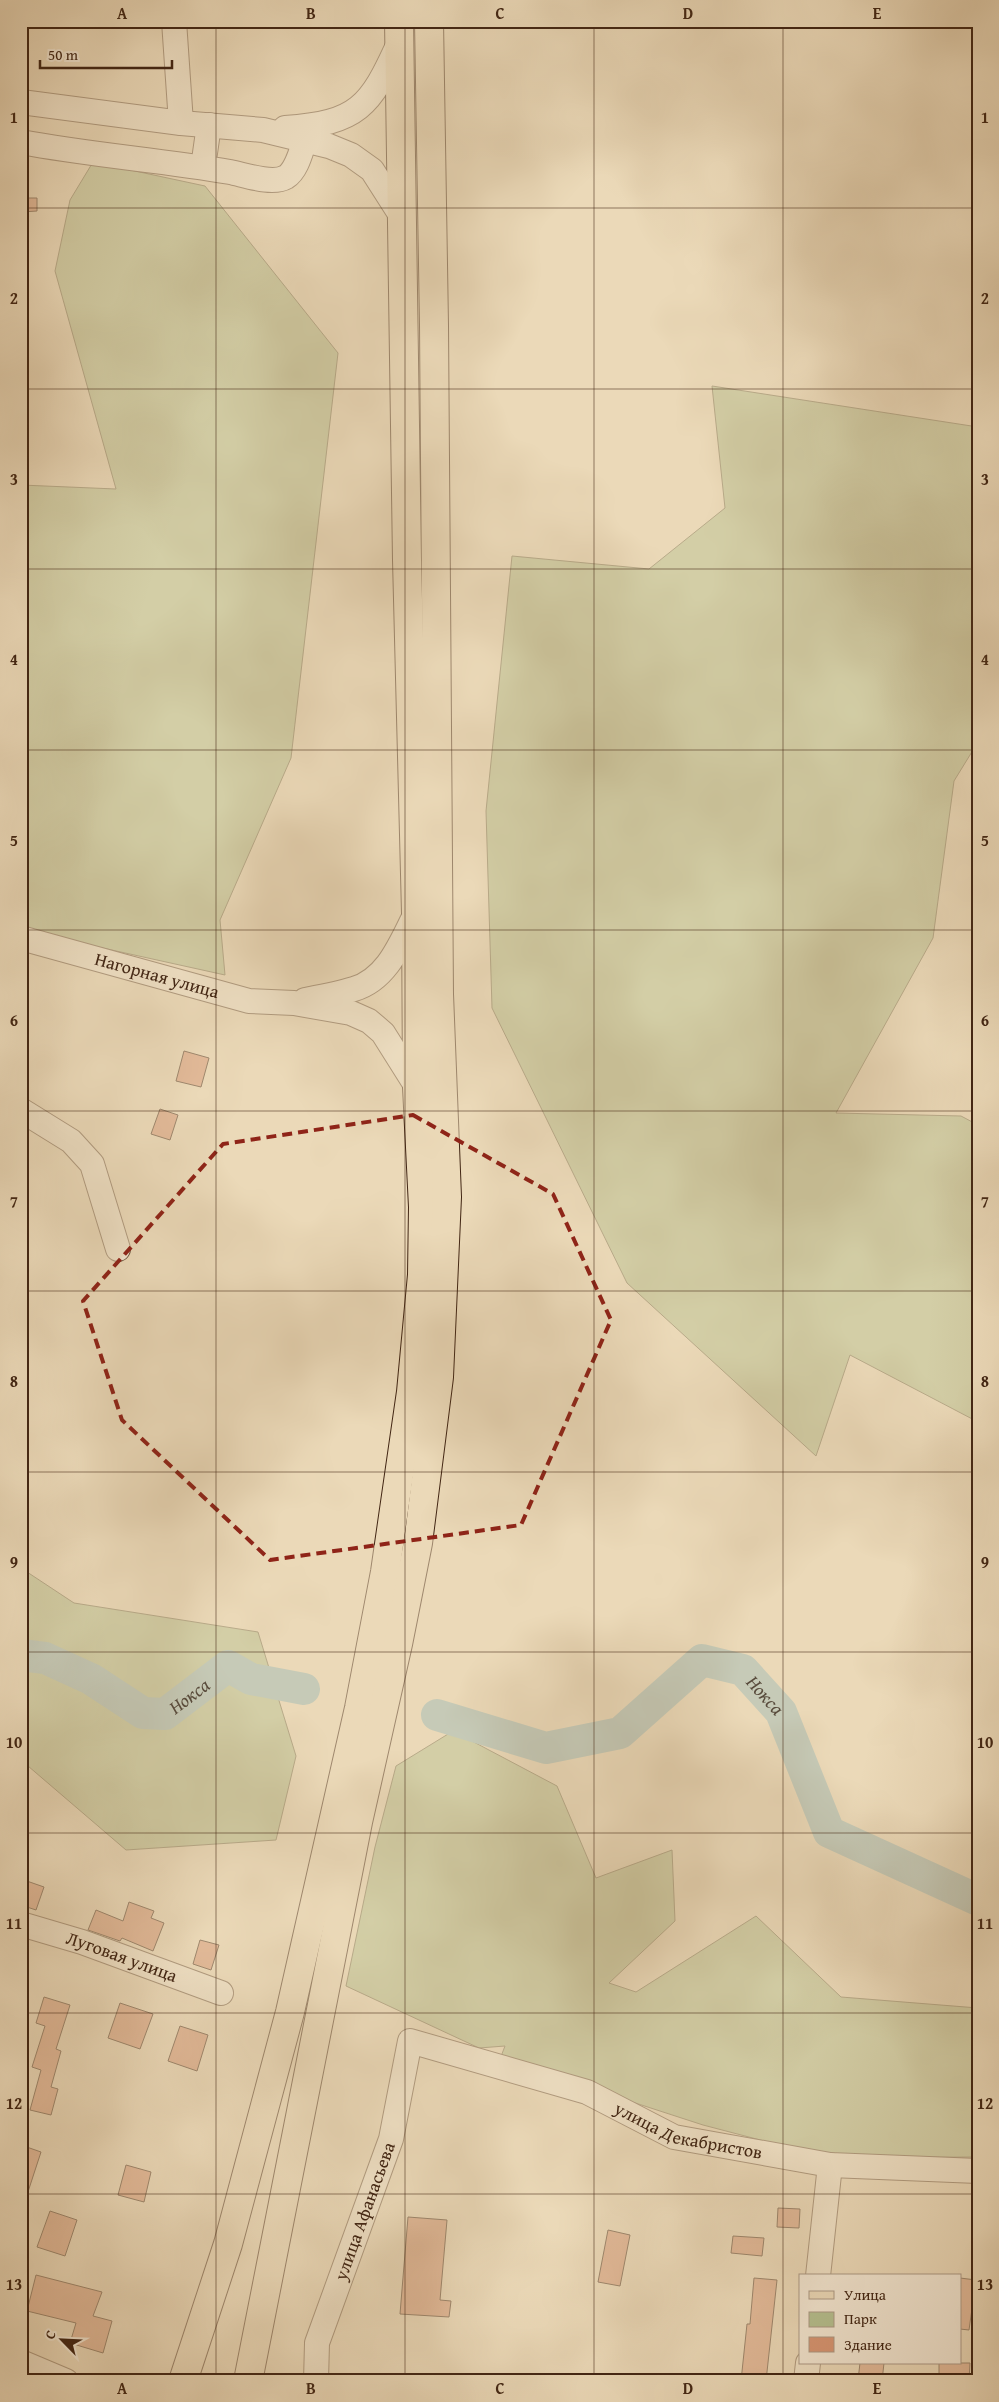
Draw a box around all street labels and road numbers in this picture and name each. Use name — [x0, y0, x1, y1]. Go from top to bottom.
street label: Нагорная улица — [92, 945, 223, 1005]
street label: Луговая улица — [63, 1924, 182, 1989]
street label: улица Декабристов — [609, 2094, 765, 2166]
street label: улица Афанасьева — [326, 2138, 402, 2285]

